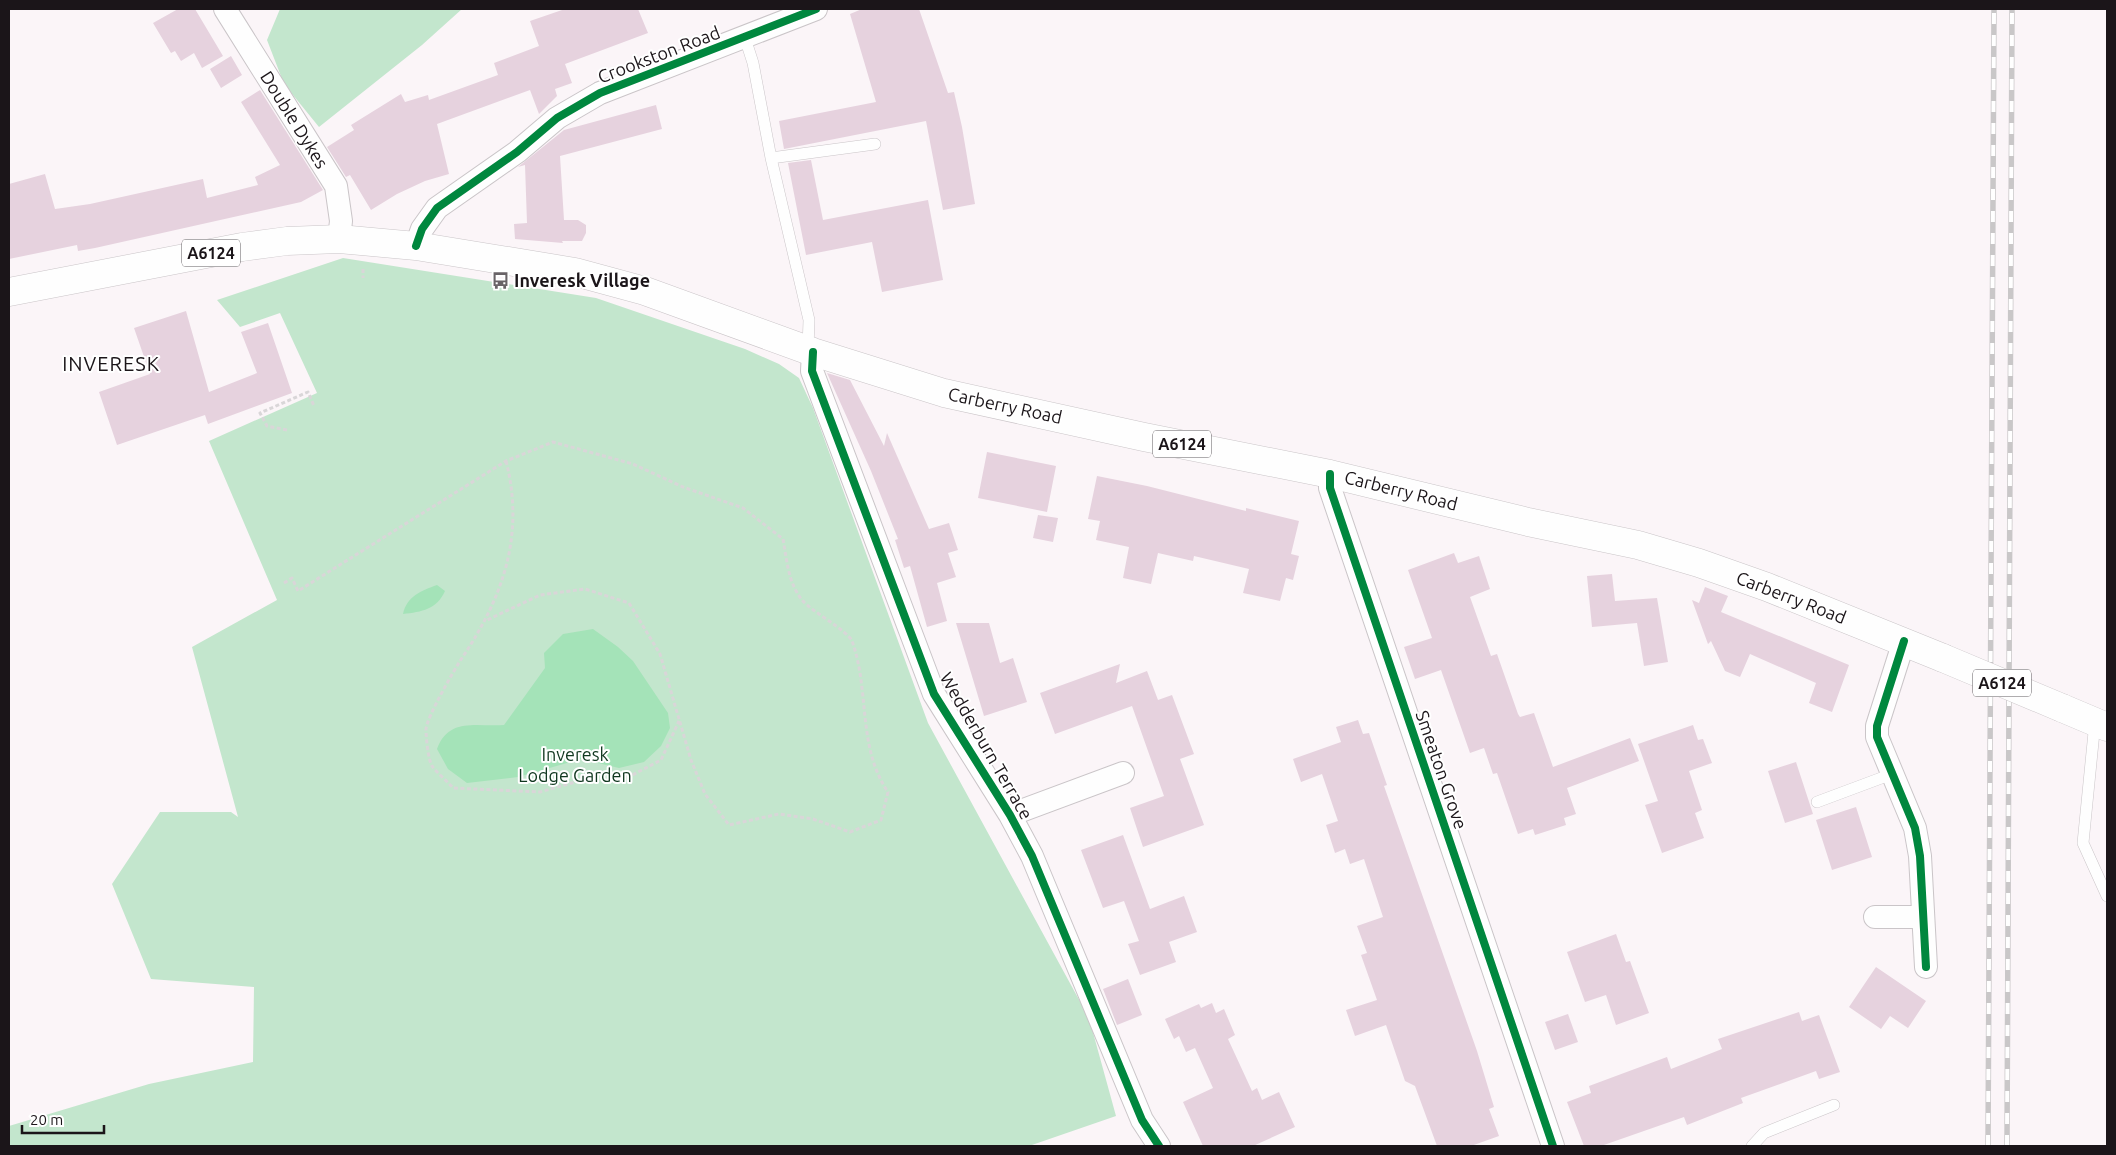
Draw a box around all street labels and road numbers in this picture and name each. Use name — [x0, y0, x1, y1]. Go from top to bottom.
street label: Crookston Road — [595, 22, 723, 87]
street label: Double Dykes — [257, 67, 333, 172]
road number: A6124 — [182, 240, 240, 266]
street label: Carberry Road — [946, 383, 1064, 427]
road number: A6124 — [1153, 430, 1211, 458]
street label: Carberry Road — [1343, 466, 1460, 514]
street label: Carberry Road — [1734, 567, 1849, 627]
street label: Wedderburn Terrace — [937, 668, 1037, 823]
road number: A6124 — [1973, 670, 2031, 696]
street label: Smeaton Grove — [1412, 708, 1472, 832]

